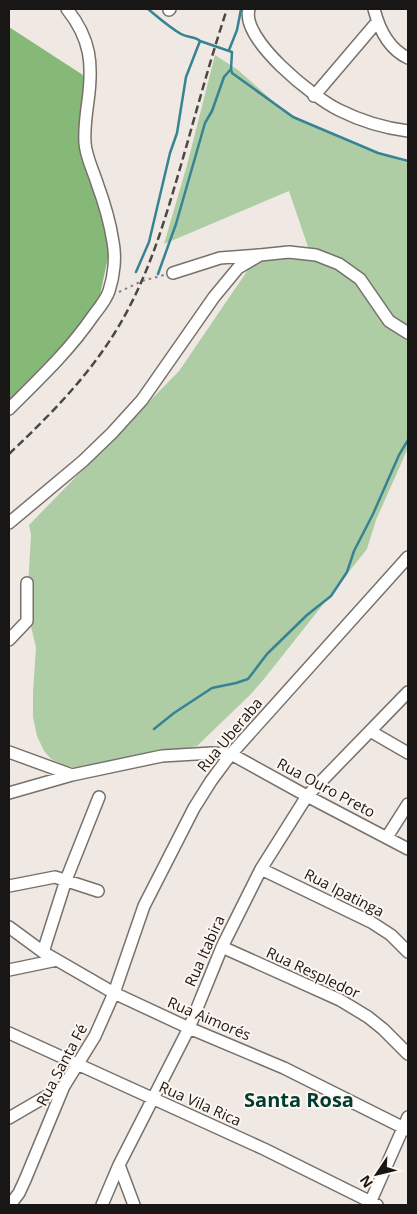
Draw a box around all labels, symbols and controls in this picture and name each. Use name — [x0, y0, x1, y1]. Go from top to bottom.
street label: Rua Uberaba — [192, 693, 266, 776]
street label: Rua Ouro Preto — [274, 753, 379, 821]
street label: Rua Ipatinga — [301, 863, 388, 921]
street label: Rua Itabira — [179, 912, 229, 989]
street label: Rua Respledor — [263, 942, 364, 1003]
street label: Rua Aimorés — [165, 992, 254, 1045]
street label: Rua Santa Fé — [31, 1020, 91, 1109]
street label: Rua Vila Rica — [156, 1076, 245, 1130]
district label: Santa Rosa — [244, 1086, 354, 1113]
north arrow — [352, 1149, 402, 1199]
text: N — [355, 1172, 377, 1192]

